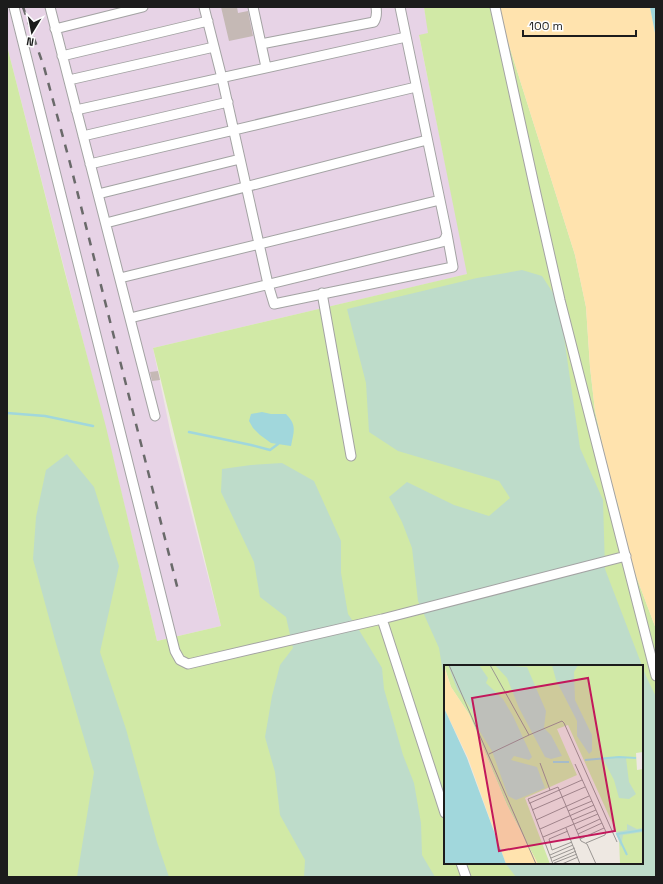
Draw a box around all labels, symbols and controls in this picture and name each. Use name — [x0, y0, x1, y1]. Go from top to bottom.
north arrow — [12, 12, 52, 52]
scale bar — [523, 12, 636, 38]
text: 100 m — [529, 18, 563, 34]
text: N — [25, 34, 35, 49]
inset map — [444, 665, 643, 864]

